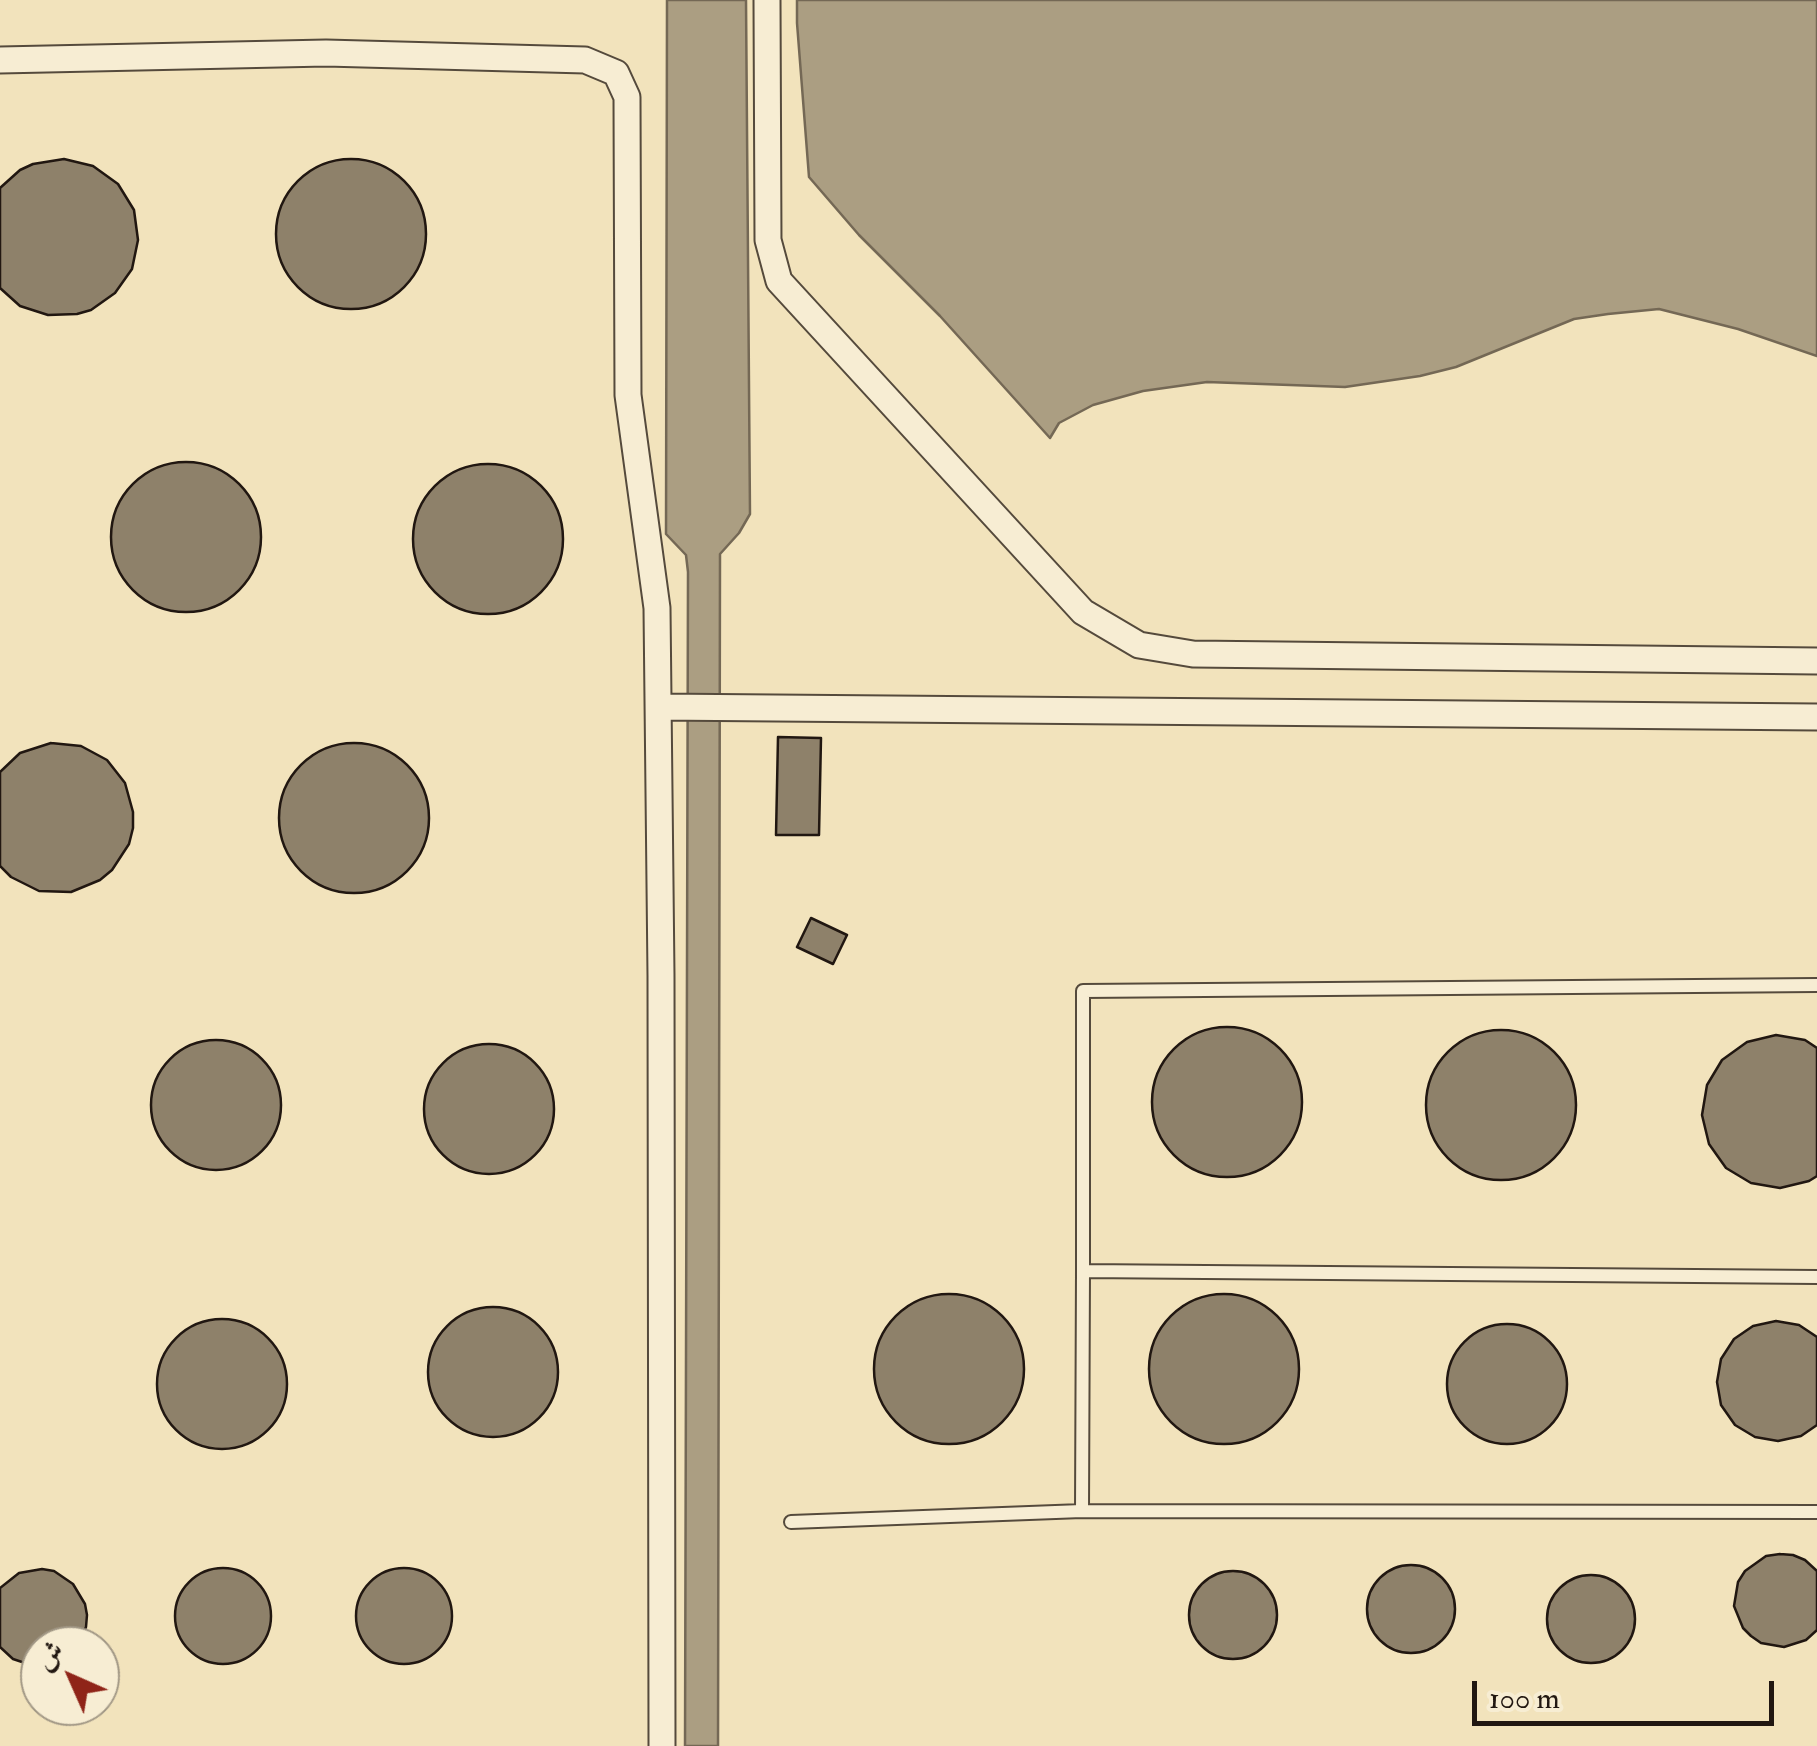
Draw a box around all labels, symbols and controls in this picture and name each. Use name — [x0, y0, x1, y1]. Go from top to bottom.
north arrow — [20, 1626, 120, 1726]
text: ش — [28, 1634, 72, 1678]
scale bar — [1477, 1661, 1780, 1723]
text: 100 m — [1489, 1680, 1560, 1717]

